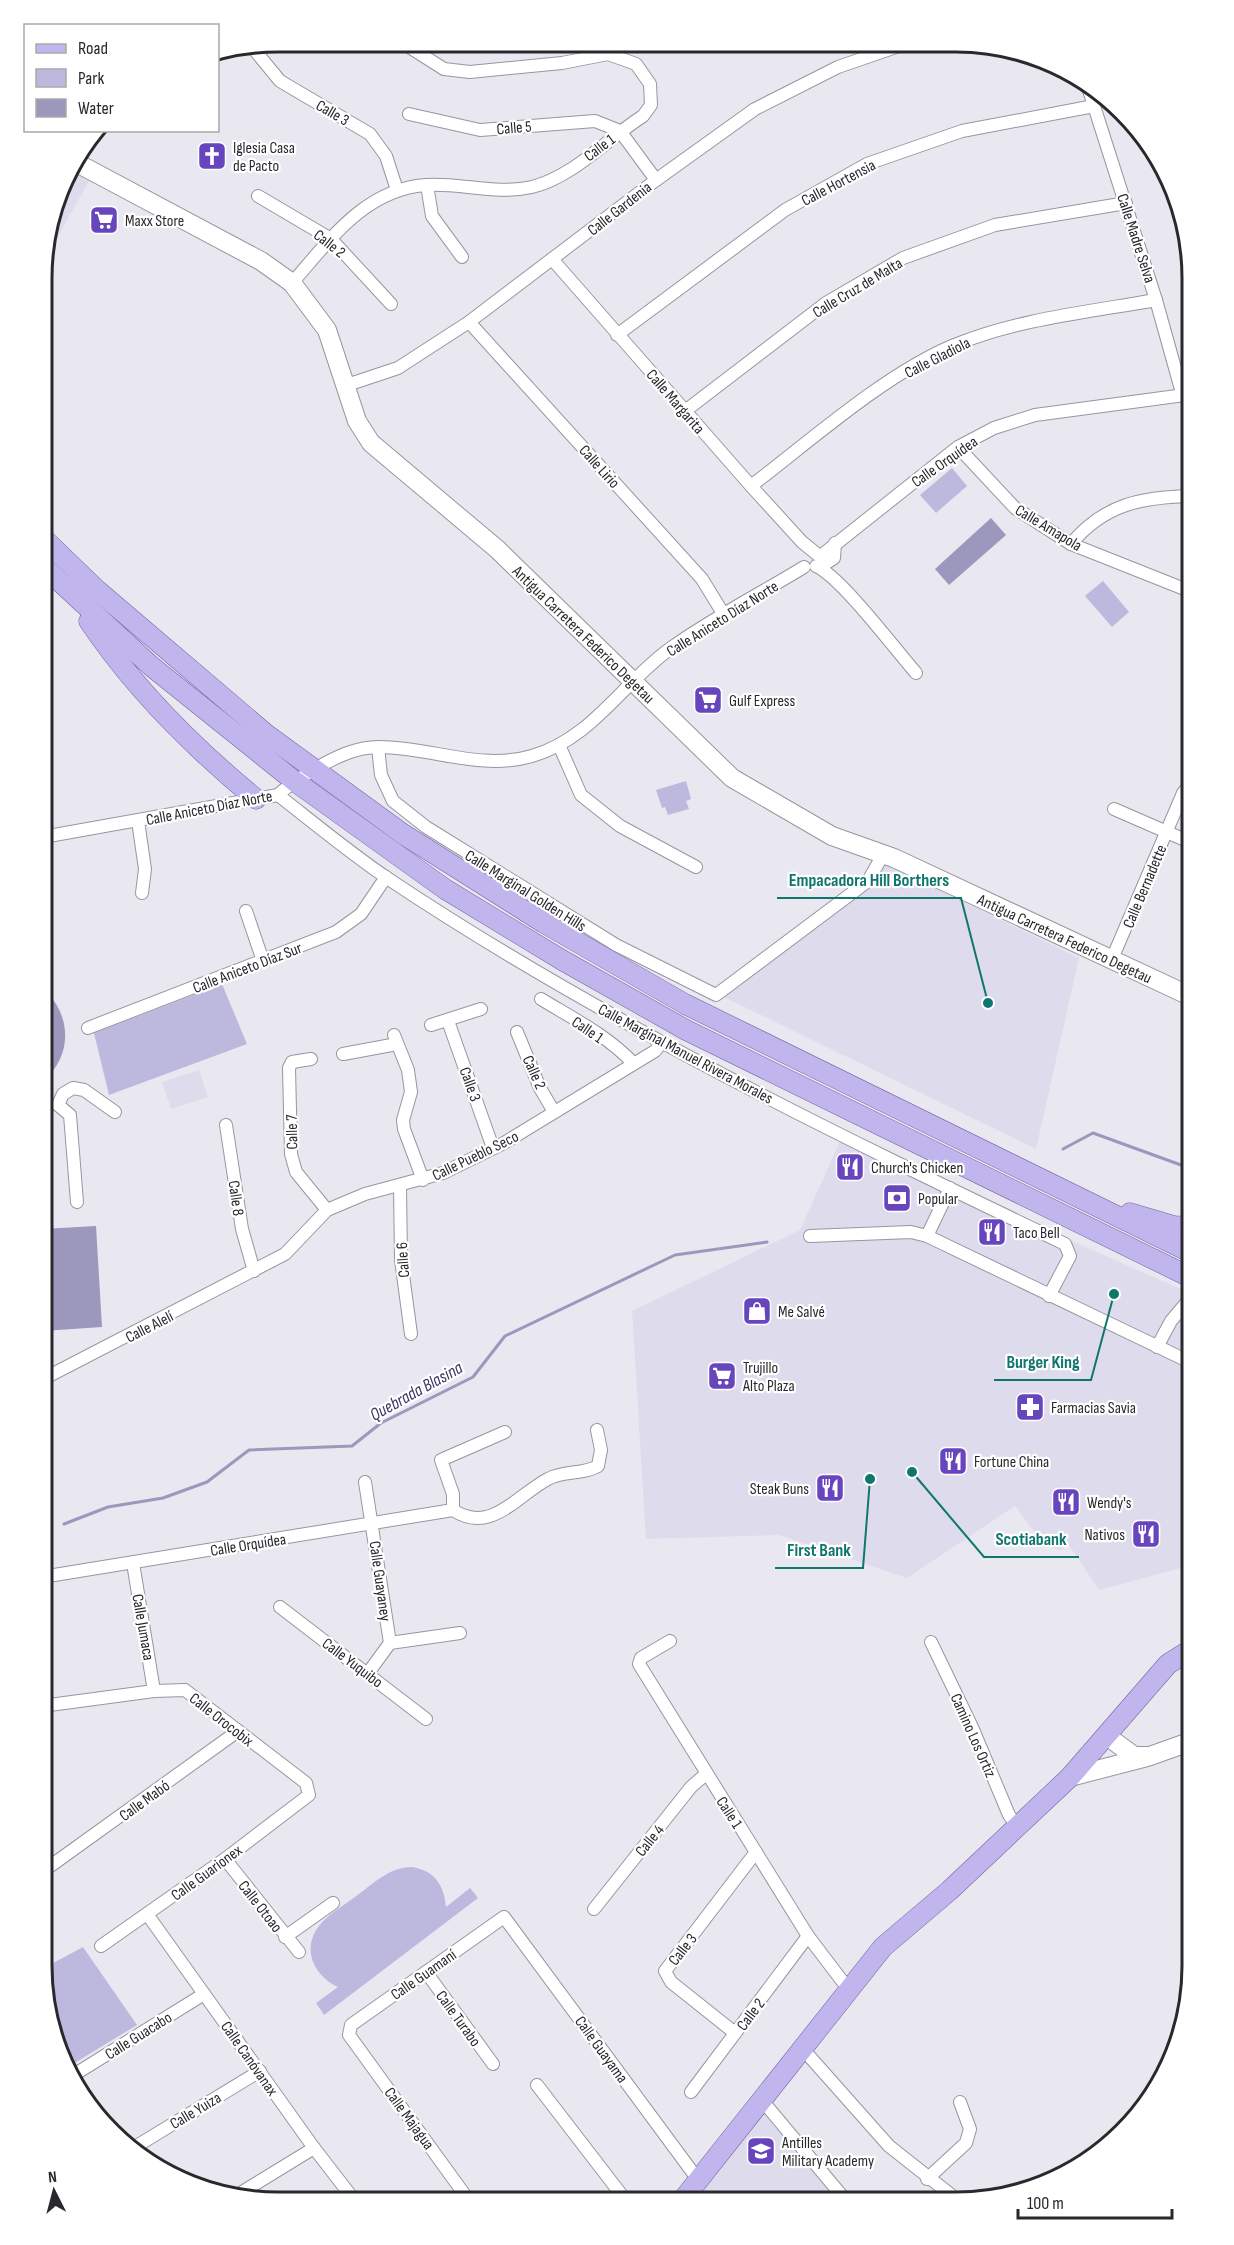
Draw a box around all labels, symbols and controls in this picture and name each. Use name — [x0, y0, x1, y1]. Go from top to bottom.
legend — [24, 24, 219, 132]
text: Road — [78, 38, 108, 59]
text: Park — [78, 68, 104, 89]
street label: Calle 3 — [312, 96, 352, 130]
text: Water — [78, 98, 114, 119]
street label: Calle 5 — [496, 118, 532, 139]
street label: Calle 1 — [581, 130, 620, 166]
place label: Iglesia Casa de Pacto — [233, 139, 295, 176]
church icon: Iglesia Casa de Pacto — [196, 140, 228, 172]
street label: Calle Hortensia — [798, 156, 879, 211]
street label: Calle Gardenia — [584, 178, 656, 240]
street label: Calle Madre Selva — [1112, 191, 1159, 285]
supermarket icon: Maxx Store — [88, 204, 120, 236]
place label: Maxx Store — [125, 212, 184, 231]
street label: Calle 2 — [309, 226, 349, 262]
street label: Calle Cruz de Malta — [810, 254, 906, 322]
street label: Calle Gladiola — [902, 334, 974, 383]
street label: Calle Margarita — [642, 366, 708, 438]
street label: Calle Orquídea — [908, 433, 982, 492]
street label: Calle Lirio — [575, 441, 623, 493]
street label: Calle Amapola — [1011, 501, 1085, 556]
street label: Antigua Carretera Federico Degetau — [507, 562, 658, 708]
street label: Calle Aniceto Díaz Norte — [663, 577, 782, 661]
supermarket icon: Gulf Express — [692, 684, 724, 716]
place label: Gulf Express — [729, 692, 795, 711]
street label: Calle Aniceto Díaz Norte — [145, 787, 274, 830]
street label: Calle Bernadette — [1119, 842, 1171, 931]
street label: Calle Marginal Golden Hills — [461, 846, 589, 936]
callout: Empacadora Hill Borthers — [777, 862, 961, 898]
text: Empacadora Hill Borthers — [789, 870, 949, 891]
street label: Antigua Carretera Federico Degetau — [973, 890, 1155, 988]
street label: Calle Aniceto Díaz Sur — [190, 939, 305, 998]
street label: Calle Marginal Manuel Rivera Morales — [595, 1000, 776, 1109]
street label: Calle 1 — [568, 1013, 607, 1048]
street label: Calle 2 — [518, 1053, 549, 1093]
street label: Calle 3 — [455, 1065, 485, 1104]
street label: Calle 7 — [283, 1114, 302, 1150]
street label: Calle Pueblo Seco — [429, 1127, 522, 1185]
restaurant icon: Church's Chicken — [834, 1151, 866, 1183]
place label: Church's Chicken — [871, 1159, 963, 1178]
street label: Calle 8 — [224, 1179, 247, 1217]
bank icon: Popular — [881, 1182, 913, 1214]
place label: Popular — [918, 1190, 959, 1209]
restaurant icon: Taco Bell — [976, 1216, 1008, 1248]
place label: Taco Bell — [1013, 1224, 1060, 1243]
street label: Calle 6 — [393, 1241, 414, 1278]
shop icon: Me Salvé — [741, 1295, 773, 1327]
place label: Me Salvé — [778, 1303, 825, 1322]
street label: Calle Alelí — [123, 1307, 177, 1347]
callout: Burger King — [994, 1344, 1091, 1380]
text: Burger King — [1006, 1352, 1080, 1373]
water label: Quebrada Blasina — [366, 1357, 467, 1426]
place label: Trujillo Alto Plaza — [742, 1359, 795, 1396]
supermarket icon: Trujillo Alto Plaza — [706, 1360, 738, 1392]
pharmacy icon: Farmacias Savia — [1014, 1391, 1046, 1423]
place label: Farmacias Savia — [1051, 1399, 1136, 1418]
restaurant icon: Fortune China — [937, 1445, 969, 1477]
place label: Fortune China — [974, 1453, 1049, 1472]
restaurant icon: Steak Buns — [814, 1472, 846, 1504]
place label: Steak Buns — [750, 1480, 809, 1499]
restaurant icon: Wendy's — [1050, 1486, 1082, 1518]
place label: Wendy's — [1087, 1494, 1132, 1513]
restaurant icon: Nativos — [1130, 1518, 1162, 1550]
callout: Scotiabank — [984, 1521, 1079, 1557]
place label: Nativos — [1084, 1526, 1125, 1545]
text: Scotiabank — [995, 1529, 1067, 1550]
street label: Calle Orquídea — [209, 1530, 287, 1561]
callout: First Bank — [775, 1532, 863, 1568]
street label: Calle Guayaney — [364, 1540, 395, 1623]
text: First Bank — [787, 1540, 851, 1561]
street label: Calle Jumaca — [127, 1592, 158, 1662]
street label: Calle Yuquibo — [318, 1634, 386, 1692]
street label: Calle Orocobix — [185, 1689, 257, 1751]
street label: Camino Los Ortiz — [946, 1691, 1000, 1781]
street label: Calle Mabó — [116, 1777, 174, 1826]
street label: Calle 1 — [711, 1793, 746, 1833]
street label: Calle 4 — [632, 1821, 669, 1861]
street label: Calle Guarionex — [168, 1841, 246, 1905]
street label: Calle Otoao — [234, 1877, 286, 1937]
street label: Calle 3 — [665, 1930, 702, 1970]
street label: Calle Guamaní — [387, 1946, 460, 2005]
street label: Calle Turabo — [431, 1987, 484, 2051]
street label: Calle 2 — [733, 1995, 769, 2035]
street label: Calle Guacabo — [102, 2008, 176, 2064]
street label: Calle Guayama — [570, 2013, 631, 2087]
street label: Calle Canóvanax — [216, 2018, 281, 2100]
street label: Calle Majagua — [380, 2084, 438, 2154]
street label: Calle Yuiza — [167, 2089, 225, 2134]
place label: Antilles Military Academy — [781, 2134, 874, 2171]
school or university icon: Antilles Military Academy — [745, 2135, 777, 2167]
north arrow — [24, 2161, 84, 2221]
text: N — [47, 2168, 58, 2187]
scale bar — [1018, 2182, 1172, 2220]
text: 100 m — [1027, 2193, 1064, 2214]

